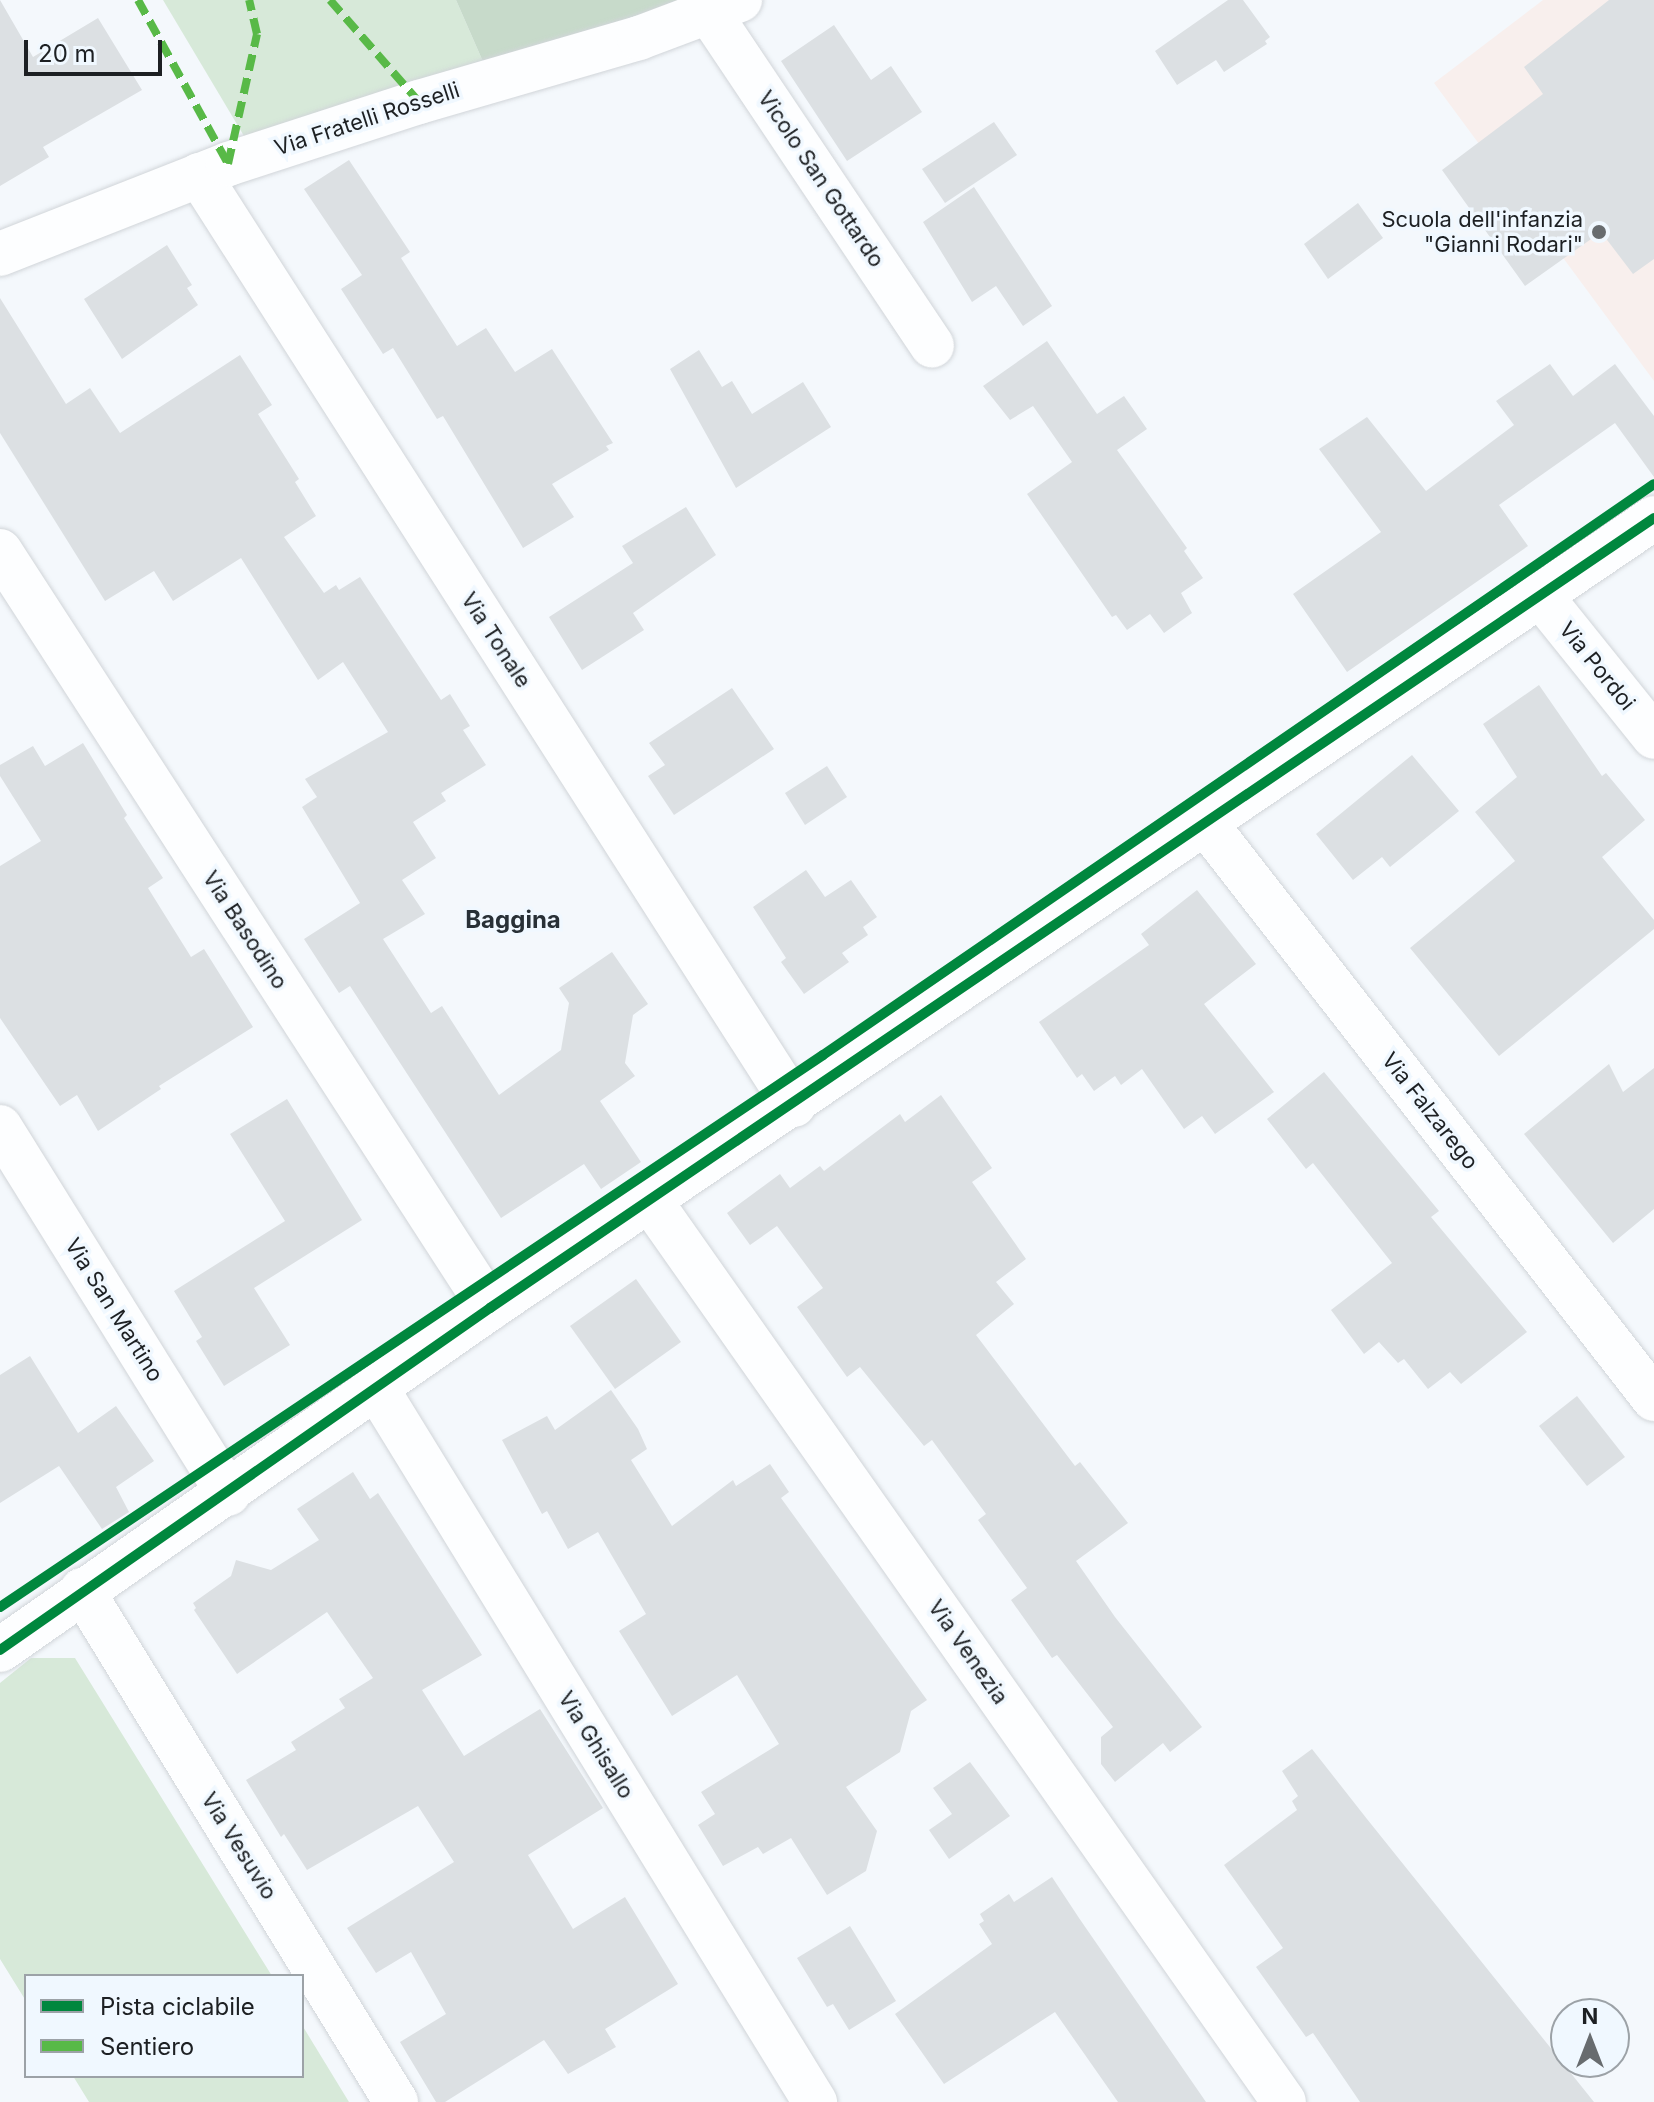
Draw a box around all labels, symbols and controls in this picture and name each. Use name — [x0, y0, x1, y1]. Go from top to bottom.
scale bar — [28, 24, 166, 74]
text: 20 m — [38, 39, 96, 68]
street label: Via Fratelli Rosselli — [271, 77, 463, 161]
street label: Vicolo San Gottardo — [752, 86, 890, 272]
place label: Scuola dell'infanzia "Gianni Rodari" — [1381, 206, 1583, 258]
marker: Scuola dell'infanzia "Gianni Rodari" — [1590, 223, 1608, 241]
street label: Via Tonale — [455, 587, 537, 693]
street label: Via Pordoi — [1553, 616, 1641, 716]
street label: Via Basodino — [197, 866, 293, 994]
district label: Baggina — [465, 906, 561, 934]
street label: Via Falzarego — [1376, 1047, 1484, 1175]
street label: Via San Martino — [59, 1233, 169, 1387]
street label: Via Venezia — [922, 1595, 1014, 1709]
street label: Via Ghisallo — [553, 1686, 639, 1804]
street label: Via Vesuvio — [196, 1788, 282, 1904]
legend — [24, 1974, 304, 2078]
text: Pista ciclabile — [100, 1992, 255, 2021]
north arrow — [1550, 1998, 1630, 2078]
text: N — [1582, 2003, 1598, 2029]
text: Sentiero — [100, 2032, 194, 2061]

